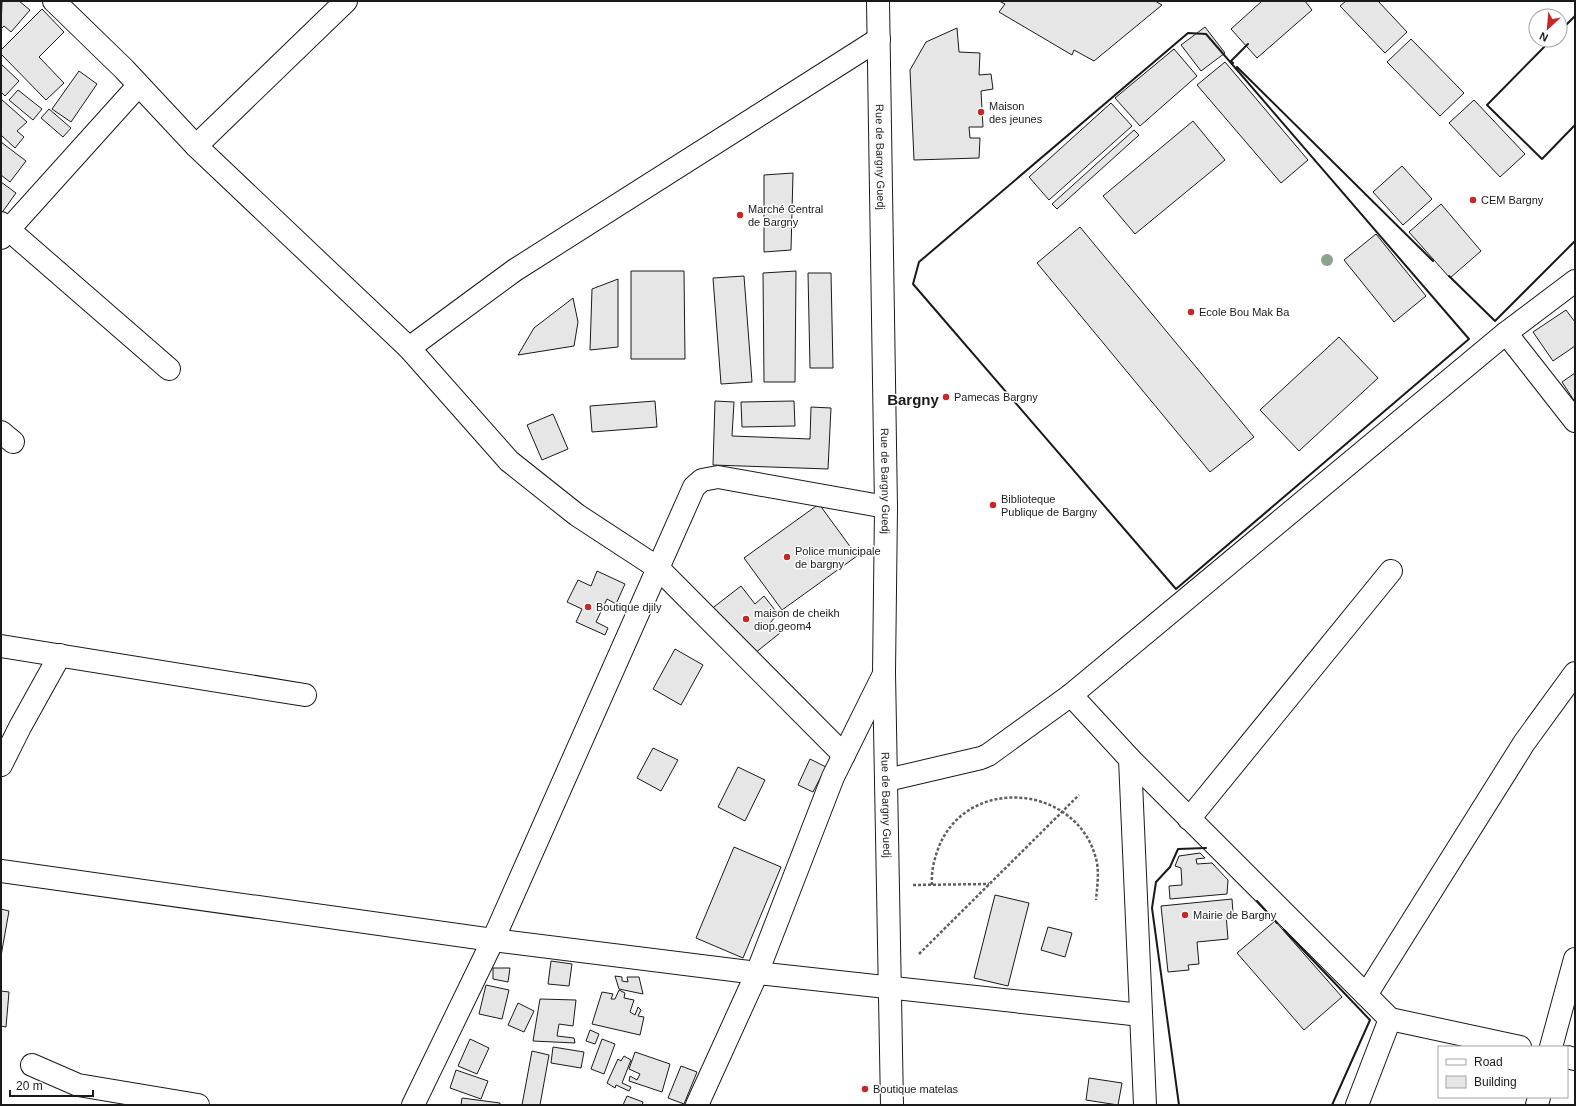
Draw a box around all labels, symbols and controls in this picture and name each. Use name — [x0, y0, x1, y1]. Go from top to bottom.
north arrow — [1528, 8, 1568, 48]
text: N — [1537, 30, 1550, 44]
place label: Maison des jeunes — [989, 100, 1043, 125]
street label: Rue de Bargny Guedj — [874, 104, 887, 210]
marker: Maison des jeunes — [976, 107, 986, 117]
place label: CEM Bargny — [1481, 194, 1544, 206]
marker: CEM Bargny — [1468, 195, 1478, 205]
place label: Marché Central de Bargny — [748, 203, 823, 228]
marker: Marché Central de Bargny — [735, 210, 745, 220]
place label: Ecole Bou Mak Ba — [1199, 306, 1290, 318]
marker: Ecole Bou Mak Ba — [1186, 307, 1196, 317]
district label: Bargny — [887, 391, 939, 408]
place label: Pamecas Bargny — [954, 391, 1038, 403]
marker: Pamecas Bargny — [941, 392, 951, 402]
street label: Rue de Bargny Guedj — [879, 428, 892, 534]
place label: Biblioteque Publique de Bargny — [1001, 493, 1098, 518]
marker: Biblioteque Publique de Bargny — [988, 500, 998, 510]
place label: Police municipale de bargny — [795, 545, 881, 570]
marker: Police municipale de bargny — [782, 552, 792, 562]
place label: Boutique djily — [596, 601, 662, 613]
marker: Boutique djily — [583, 602, 593, 612]
place label: maison de cheikh diop geom4 — [754, 607, 840, 632]
marker: maison de cheikh diop geom4 — [741, 614, 751, 624]
street label: Rue de Bargny Guedj — [879, 752, 893, 858]
place label: Mairie de Bargny — [1193, 909, 1277, 921]
marker: Mairie de Bargny — [1180, 910, 1190, 920]
legend — [1438, 1046, 1568, 1098]
text: Road — [1474, 1055, 1503, 1069]
scale bar — [10, 1072, 93, 1098]
text: Building — [1474, 1075, 1517, 1089]
text: 20 m — [16, 1079, 43, 1093]
place label: Boutique matelas — [873, 1083, 958, 1095]
marker: Boutique matelas — [860, 1084, 870, 1094]

